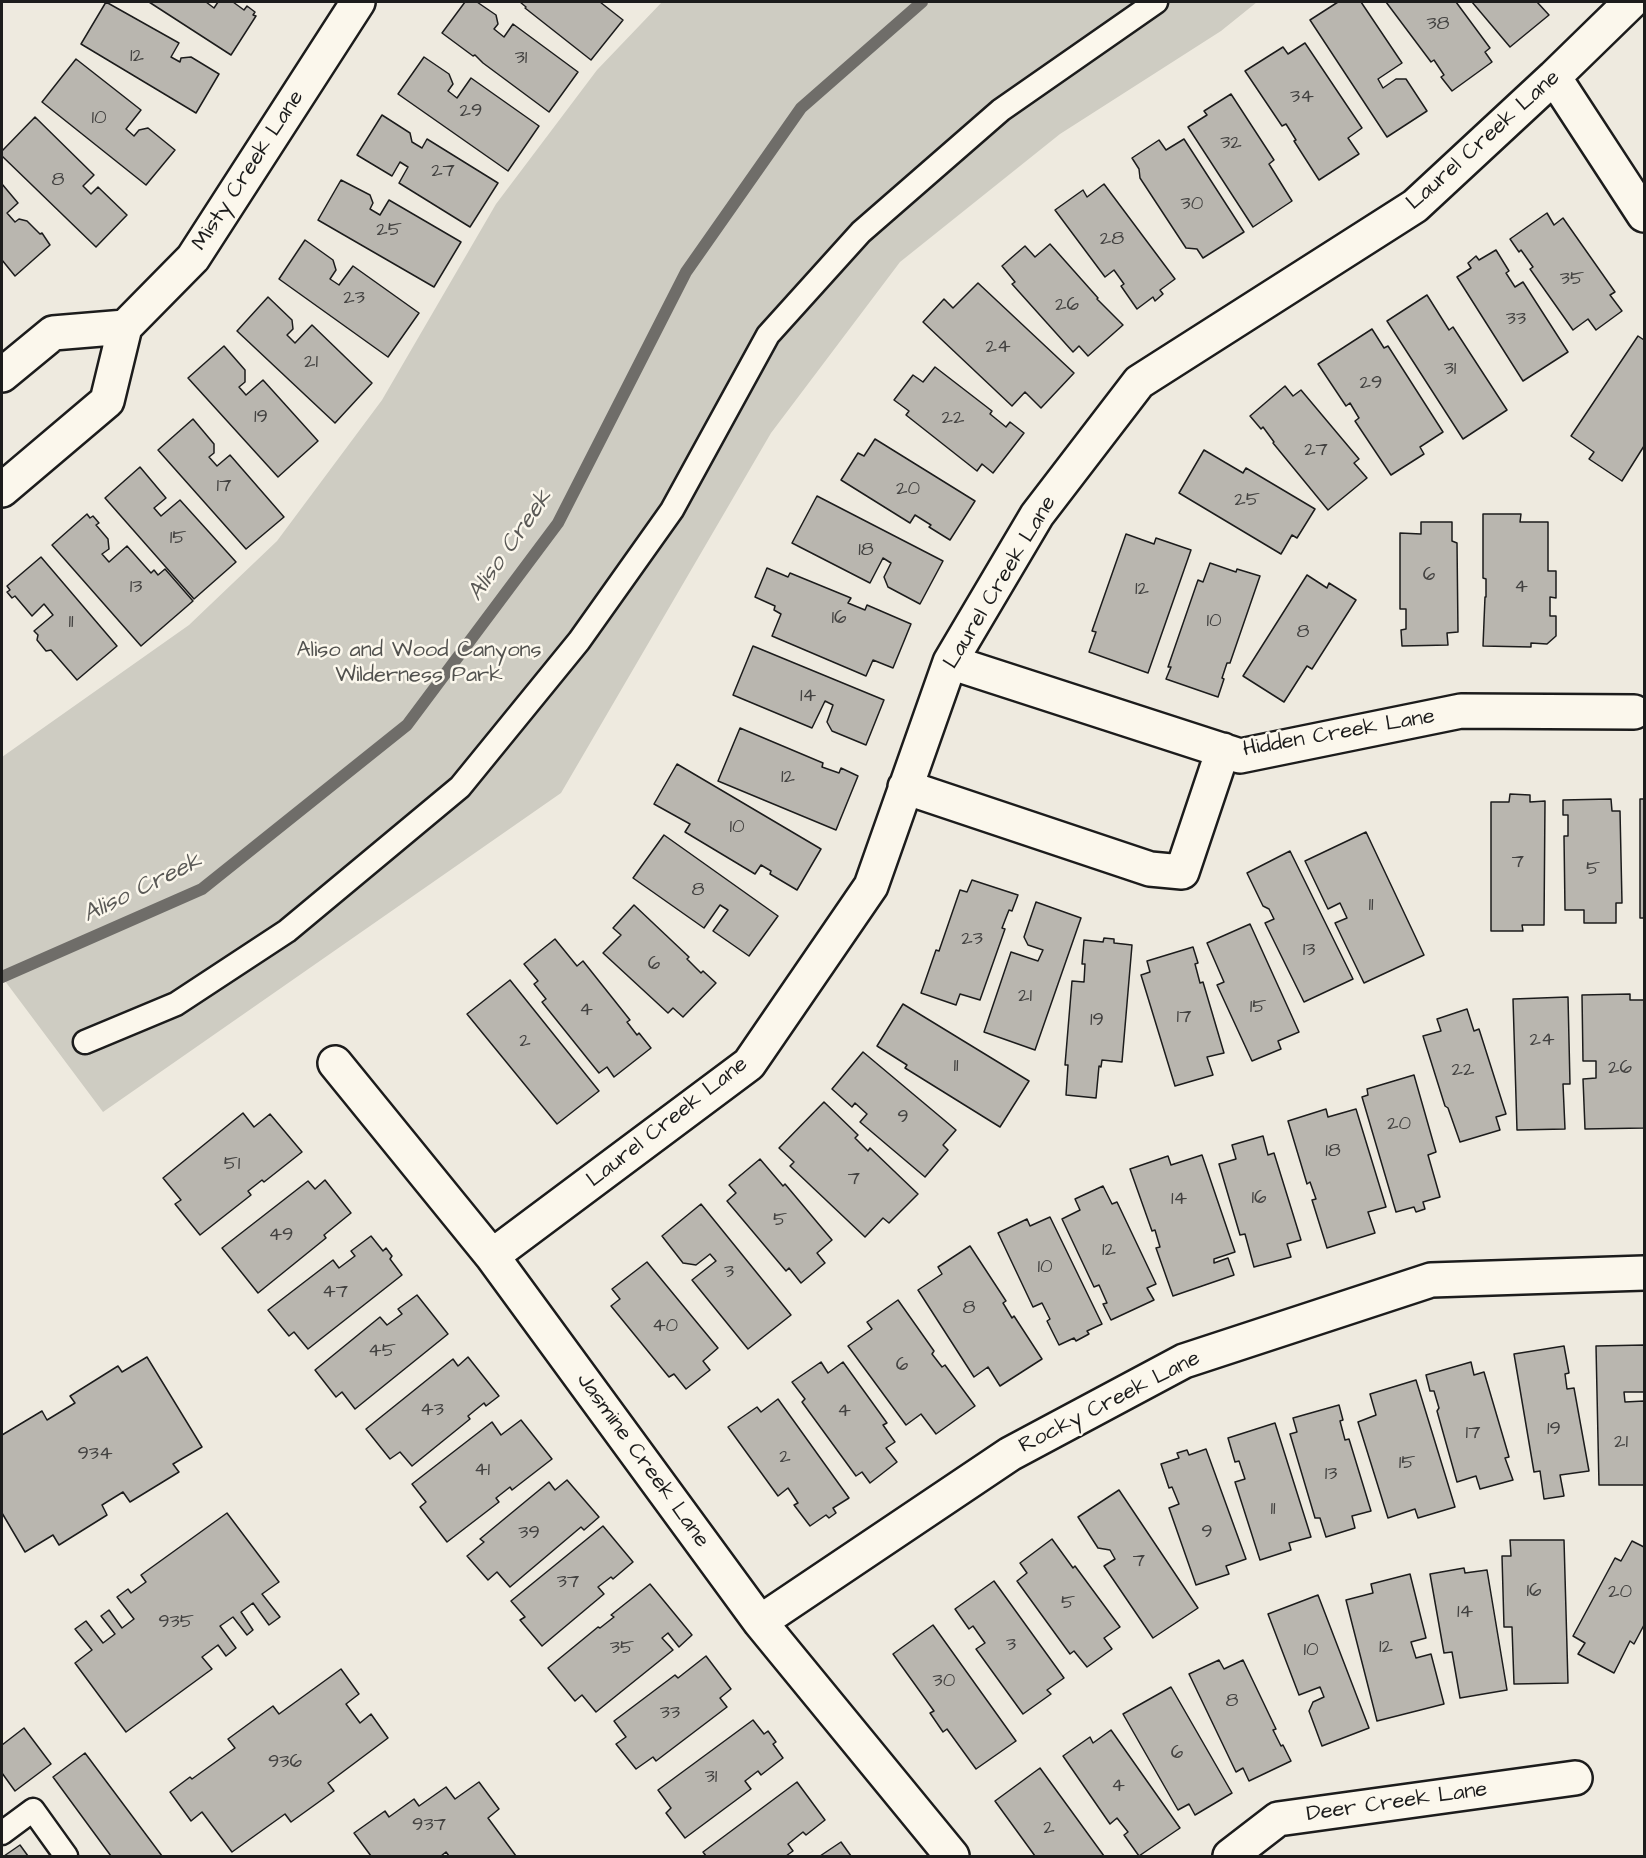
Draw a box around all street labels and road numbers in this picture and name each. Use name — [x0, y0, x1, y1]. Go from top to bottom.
street label: Laurel Creek Lane — [1402, 65, 1566, 217]
street label: Misty Creek Lane — [187, 86, 311, 256]
street label: Laurel Creek Lane — [939, 492, 1063, 674]
street label: Hidden Creek Lane — [1241, 704, 1437, 764]
street label: Laurel Creek Lane — [582, 1052, 754, 1194]
street label: Rocky Creek Lane — [1015, 1346, 1205, 1460]
street label: Jasmine Creek Lane — [570, 1369, 714, 1553]
street label: Deer Creek Lane — [1305, 1777, 1489, 1829]

